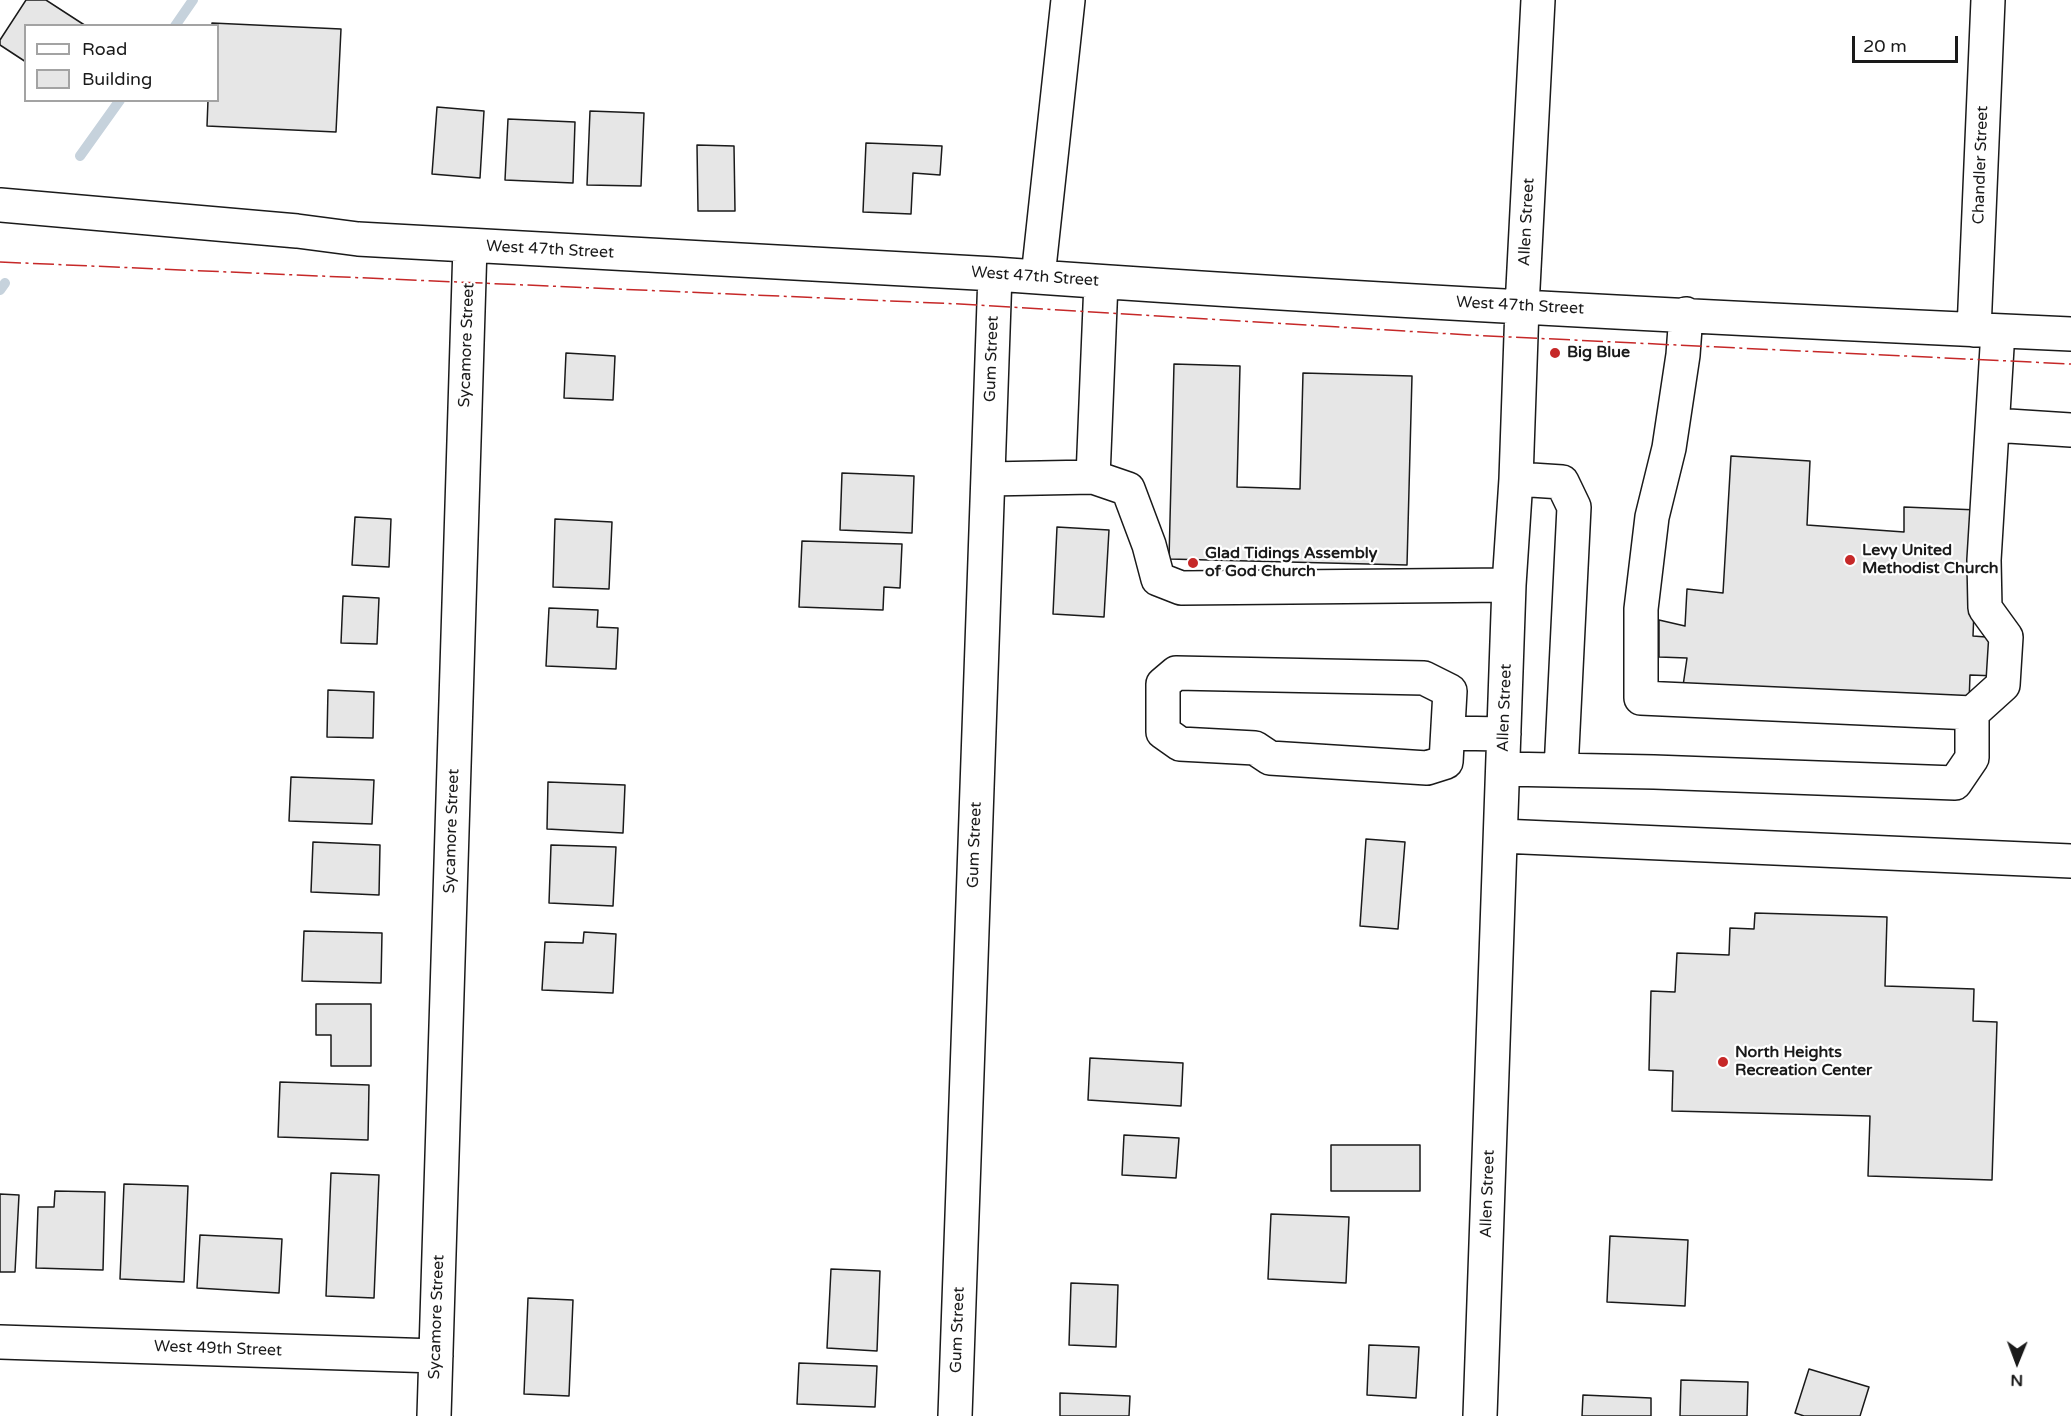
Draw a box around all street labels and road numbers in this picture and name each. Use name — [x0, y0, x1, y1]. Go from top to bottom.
street label: Chandler Street — [1969, 105, 1993, 225]
street label: Allen Street — [1515, 177, 1539, 267]
street label: West 47th Street — [485, 237, 615, 263]
street label: West 47th Street — [970, 263, 1100, 291]
street label: Sycamore Street — [455, 282, 479, 408]
street label: West 47th Street — [1455, 293, 1585, 319]
street label: Gum Street — [981, 315, 1003, 403]
street label: Allen Street — [1494, 663, 1516, 753]
street label: Sycamore Street — [440, 768, 464, 894]
street label: Gum Street — [964, 801, 986, 889]
street label: Allen Street — [1477, 1149, 1499, 1239]
street label: Sycamore Street — [425, 1254, 449, 1380]
street label: Gum Street — [947, 1286, 969, 1374]
street label: West 49th Street — [154, 1337, 282, 1361]

